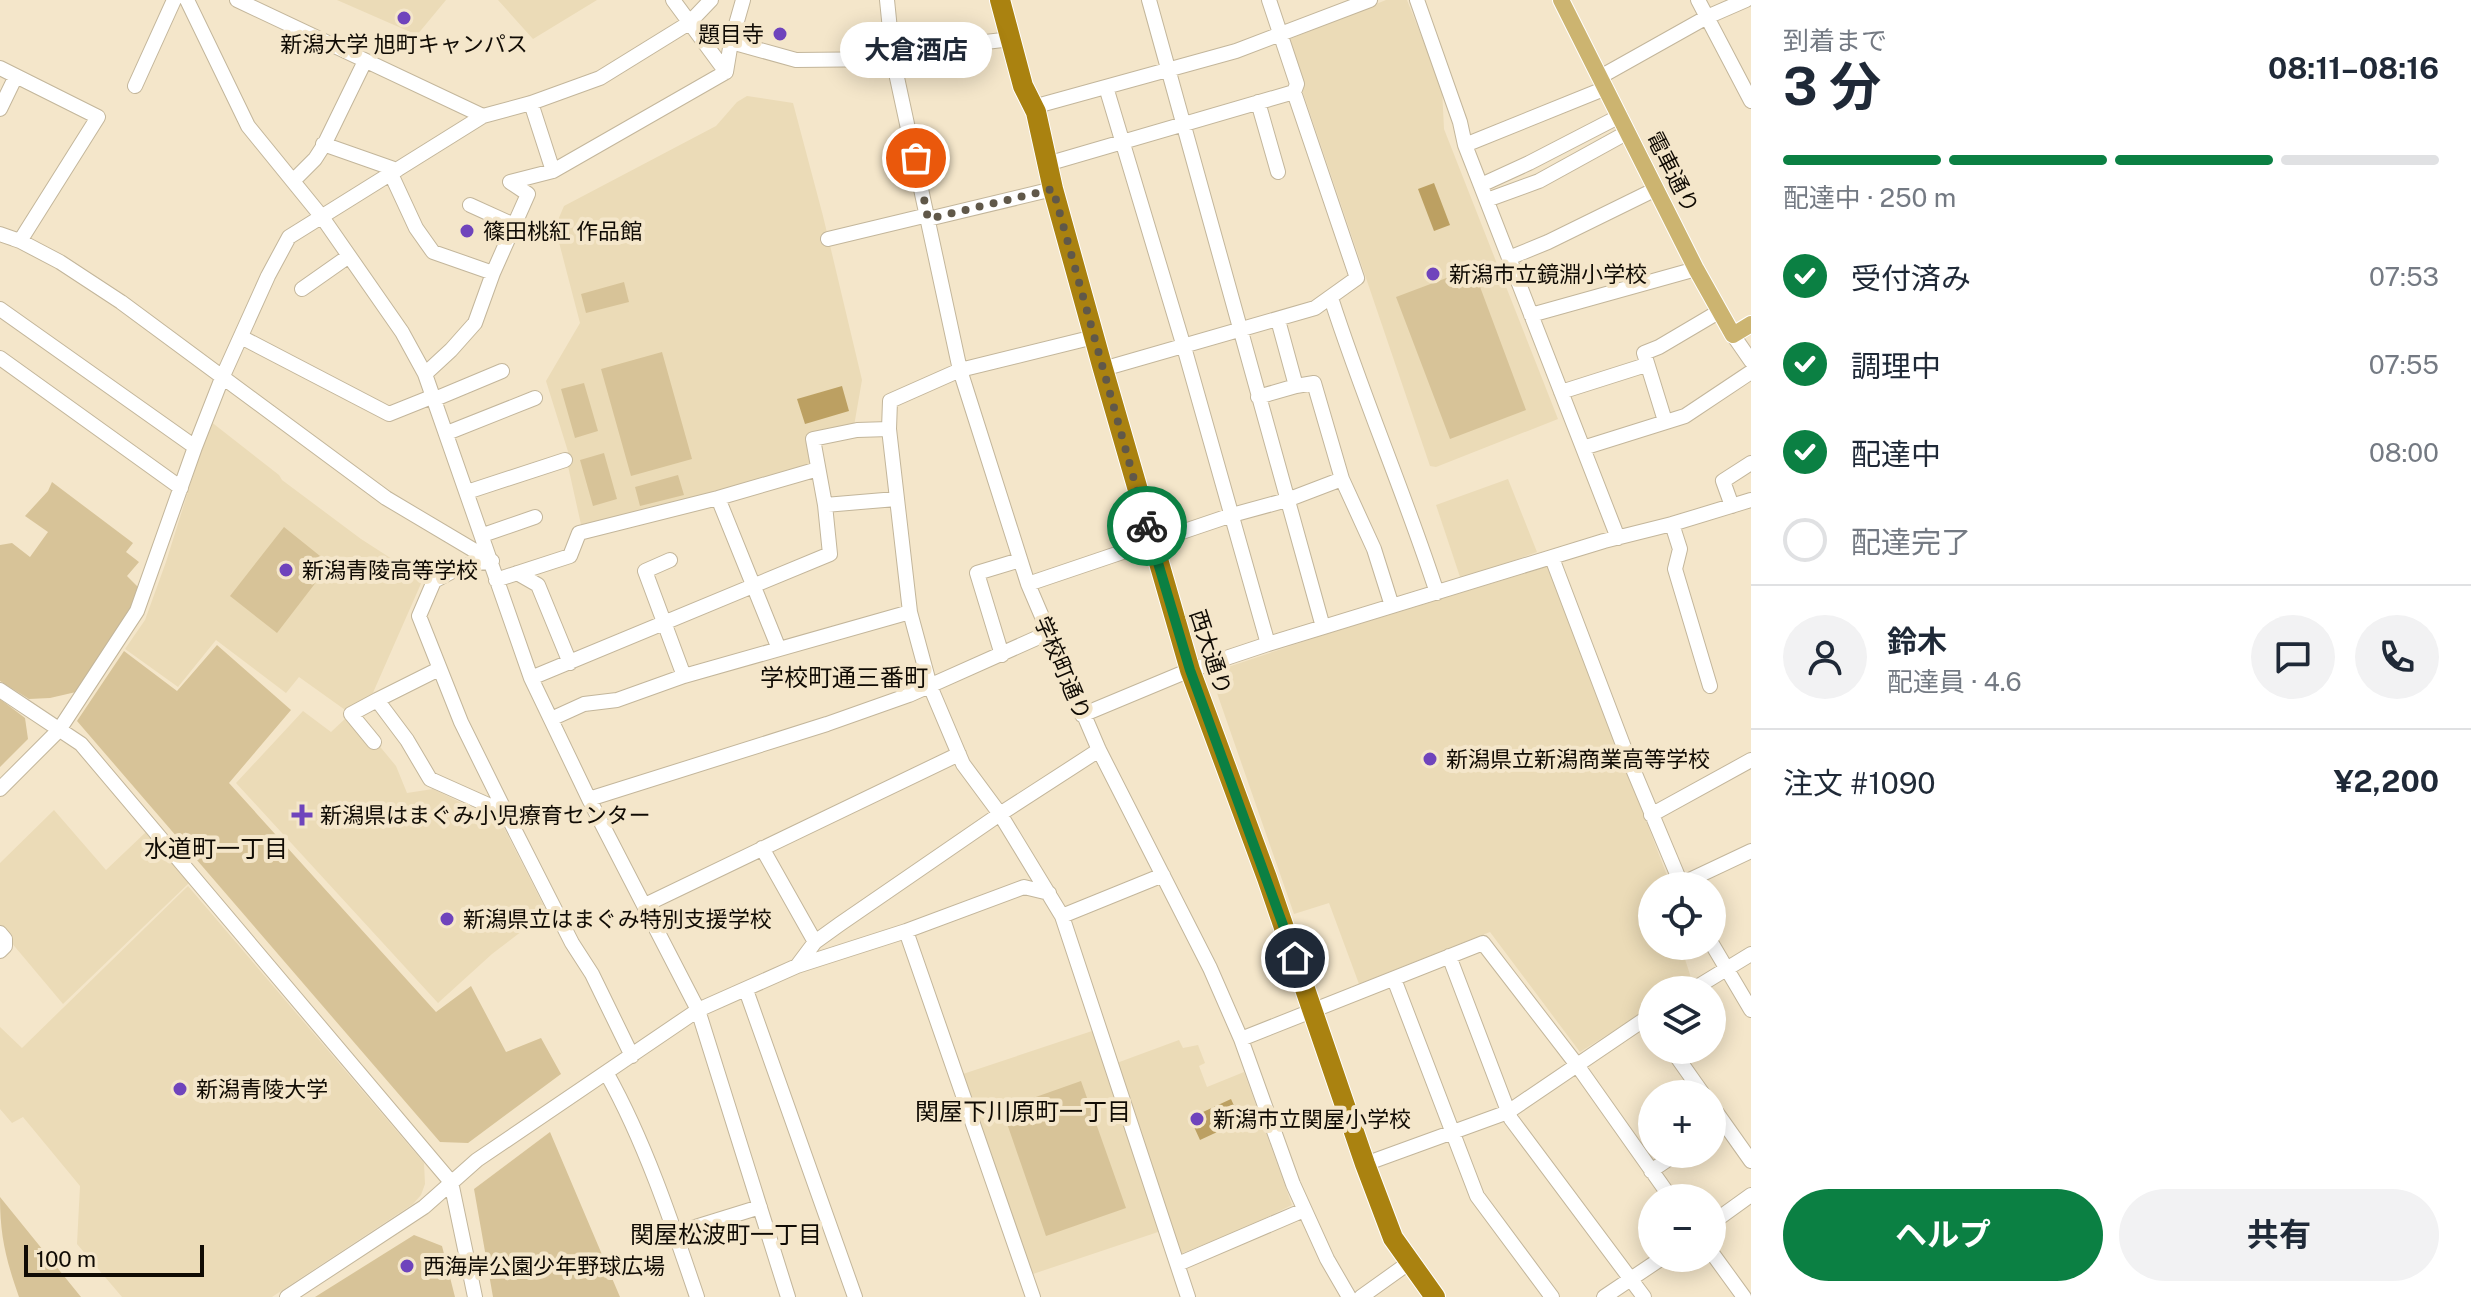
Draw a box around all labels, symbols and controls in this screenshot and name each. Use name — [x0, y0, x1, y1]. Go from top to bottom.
marker: 新潟大学 旭町キャンパス — [395, 9, 413, 27]
place label: 題目寺 — [698, 21, 764, 47]
callout: 大倉酒店 — [840, 22, 992, 78]
marker: 題目寺 — [771, 25, 789, 43]
text: 到着まで — [1783, 25, 1887, 56]
place label: 新潟大学 旭町キャンパス — [280, 31, 528, 57]
text: 大倉酒店 — [864, 34, 968, 65]
text: 08:11–08:16 — [2268, 50, 2439, 86]
text: 3 分 — [1783, 56, 1881, 117]
pin — [882, 124, 950, 192]
street label: 電車通り — [1641, 127, 1705, 217]
icon: bag — [894, 136, 938, 180]
text: 配達中 · 250 m — [1783, 182, 1956, 213]
place label: 篠田桃紅 作品館 — [483, 218, 642, 244]
marker: 篠田桃紅 作品館 — [458, 222, 476, 240]
icon: check — [1783, 254, 1827, 298]
text: 受付済み — [1851, 260, 1971, 296]
place label: 新潟市立鏡淵小学校 — [1449, 261, 1647, 287]
text: 07:53 — [2369, 261, 2439, 292]
marker: 新潟市立鏡淵小学校 — [1424, 265, 1442, 283]
icon: check — [1783, 342, 1827, 386]
text: 調理中 — [1851, 348, 1941, 384]
text: 07:55 — [2369, 349, 2439, 380]
icon: check — [1783, 430, 1827, 474]
text: 配達中 — [1851, 436, 1941, 472]
text: 08:00 — [2369, 437, 2439, 468]
courier — [1107, 486, 1187, 566]
icon: bike — [1125, 504, 1169, 548]
text: 配達完了 — [1851, 524, 1971, 560]
place label: 新潟青陵高等学校 — [302, 557, 478, 583]
marker: 新潟青陵高等学校 — [277, 561, 295, 579]
street label: 西大通り — [1185, 606, 1237, 698]
street label: 学校町通り — [1030, 612, 1096, 724]
button: person — [1783, 615, 1867, 699]
button: chat — [2251, 615, 2335, 699]
button: phone — [2355, 615, 2439, 699]
text: 鈴木 — [1887, 623, 1947, 659]
district label: 学校町通三番町 — [760, 663, 928, 691]
text: 配達員 · 4.6 — [1887, 666, 2022, 697]
place label: 新潟県立新潟商業高等学校 — [1446, 746, 1710, 772]
marker: 新潟県立新潟商業高等学校 — [1421, 750, 1439, 768]
text: ¥2,200 — [2334, 763, 2439, 799]
text: 注文 #1090 — [1783, 765, 1936, 801]
place label: 新潟県はまぐみ小児療育センター — [320, 802, 651, 828]
marker: 新潟県はまぐみ小児療育センター — [291, 804, 313, 826]
district label: 水道町一丁目 — [144, 834, 288, 862]
map controls — [1638, 872, 1726, 1272]
button: locate — [1638, 872, 1726, 960]
place label: 新潟県立はまぐみ特別支援学校 — [463, 906, 772, 932]
marker: 新潟県立はまぐみ特別支援学校 — [438, 910, 456, 928]
pin — [1261, 924, 1329, 992]
icon: home — [1273, 936, 1317, 980]
button: layers — [1638, 976, 1726, 1064]
place label: 新潟青陵大学 — [196, 1076, 328, 1102]
marker: 新潟青陵大学 — [171, 1080, 189, 1098]
button: + — [1638, 1080, 1726, 1168]
district label: 関屋下川原町一丁目 — [915, 1097, 1131, 1125]
place label: 新潟市立関屋小学校 — [1213, 1106, 1411, 1132]
marker: 新潟市立関屋小学校 — [1188, 1110, 1206, 1128]
button: − — [1638, 1184, 1726, 1272]
button: ヘルプ — [1783, 1189, 2103, 1281]
button: 共有 — [2119, 1189, 2439, 1281]
district label: 関屋松波町一丁目 — [630, 1220, 822, 1248]
scale bar — [24, 1241, 204, 1277]
text: 100 m — [36, 1246, 96, 1272]
place label: 西海岸公園少年野球広場 — [423, 1253, 665, 1279]
marker: 西海岸公園少年野球広場 — [398, 1257, 416, 1275]

